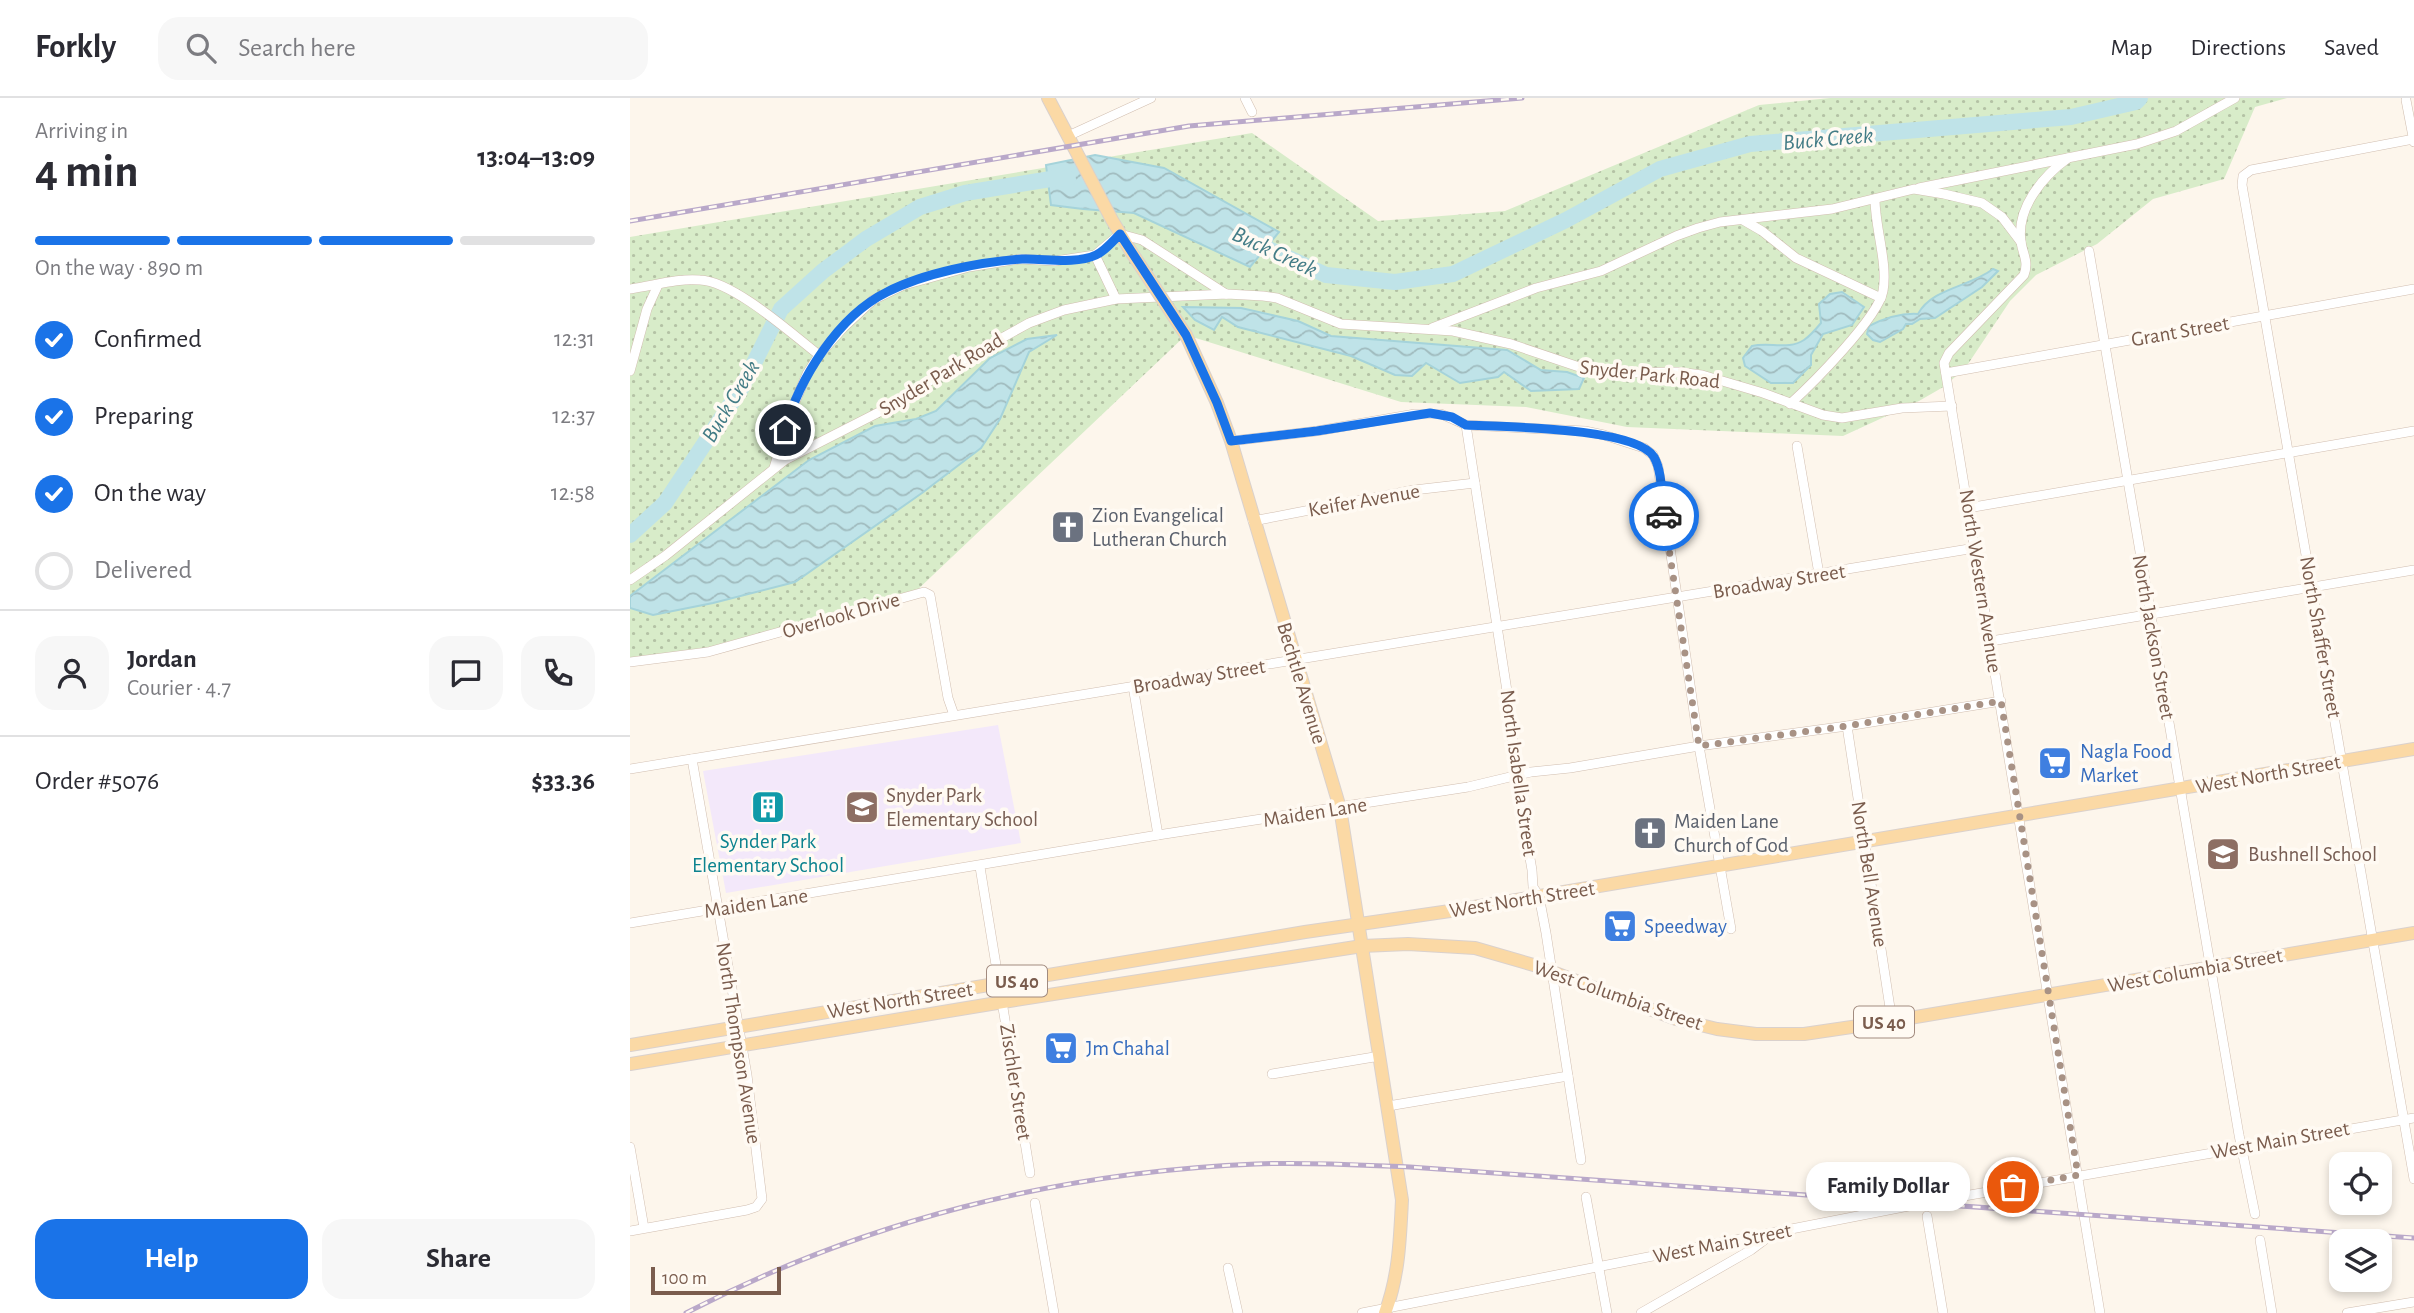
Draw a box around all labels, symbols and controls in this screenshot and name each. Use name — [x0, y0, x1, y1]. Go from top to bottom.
search box — [158, 17, 648, 80]
icon: search — [182, 29, 220, 67]
text: Forkly — [35, 31, 116, 64]
text: Search here — [238, 35, 356, 61]
text: Map — [2110, 36, 2152, 60]
text: Directions — [2190, 36, 2286, 60]
text: Saved — [2324, 36, 2379, 60]
text: Arriving in — [35, 120, 128, 143]
water label: Buck Creek — [1782, 124, 1875, 155]
text: 13:04–13:09 — [477, 144, 595, 170]
text: 4 min — [35, 149, 139, 195]
water label: Buck Creek — [1228, 223, 1321, 282]
text: On the way · 890 m — [35, 257, 203, 280]
street label: Grant Street — [2130, 313, 2231, 350]
icon: check — [35, 321, 73, 359]
text: Confirmed — [94, 326, 202, 352]
text: 12:31 — [554, 328, 595, 351]
street label: Snyder Park Road — [875, 329, 1007, 420]
water label: Buck Creek — [698, 357, 765, 447]
street label: Snyder Park Road — [1579, 357, 1721, 392]
icon: check — [35, 398, 73, 436]
pin — [755, 400, 815, 460]
text: Preparing — [94, 403, 193, 429]
text: 12:37 — [552, 405, 595, 428]
icon: home — [766, 411, 804, 449]
icon: check — [35, 475, 73, 513]
text: On the way — [94, 480, 206, 506]
street label: Keifer Avenue — [1307, 480, 1422, 521]
courier — [1629, 481, 1699, 551]
text: 12:58 — [551, 482, 595, 505]
street label: North Western Avenue — [1956, 488, 2005, 674]
icon: car — [1645, 497, 1683, 535]
place label: Zion Evangelical Lutheran Church — [1092, 505, 1227, 550]
church icon: Zion Evangelical Lutheran Church — [1049, 508, 1087, 546]
street label: North Jackson Street — [2129, 553, 2178, 721]
street label: North Shaffer Street — [2296, 555, 2345, 720]
text: Delivered — [94, 557, 192, 583]
street label: Broadway Street — [1711, 561, 1847, 602]
street label: Overlook Drive — [780, 589, 902, 642]
street label: Bechtle Avenue — [1273, 620, 1330, 746]
button: person — [35, 636, 109, 710]
button: chat — [429, 636, 503, 710]
button: phone — [521, 636, 595, 710]
text: Jordan — [127, 646, 197, 672]
street label: Broadway Street — [1131, 656, 1267, 697]
text: Courier · 4.7 — [127, 677, 231, 700]
street label: North Isabella Street — [1496, 688, 1541, 858]
place label: Nagla Food Market — [2080, 741, 2172, 786]
supermarket icon: Nagla Food Market — [2036, 744, 2074, 782]
street label: West North Street — [2194, 751, 2342, 798]
text: Order #5076 — [35, 768, 159, 794]
text: $33.36 — [531, 768, 595, 794]
place label: Snyder Park Elementary School — [886, 785, 1038, 830]
building icon: Synder Park Elementary School — [749, 788, 787, 826]
school or university icon: Snyder Park Elementary School — [843, 788, 881, 826]
street label: Maiden Lane — [1262, 794, 1368, 831]
street label: North Bell Avenue — [1848, 799, 1891, 949]
place label: Maiden Lane Church of God — [1674, 811, 1789, 856]
church icon: Maiden Lane Church of God — [1631, 814, 1669, 852]
place label: Synder Park Elementary School — [692, 831, 844, 876]
school or university icon: Bushnell School — [2204, 835, 2242, 873]
place label: Bushnell School — [2248, 844, 2377, 865]
street label: West North Street — [1448, 878, 1596, 921]
street label: Maiden Lane — [703, 885, 809, 922]
supermarket icon: Speedway — [1601, 907, 1639, 945]
place label: Speedway — [1644, 916, 1727, 937]
street label: North Thompson Avenue — [712, 941, 765, 1145]
street label: West Columbia Street — [2106, 945, 2284, 996]
street label: West Columbia Street — [1531, 957, 1705, 1034]
road number: US 40 — [987, 966, 1047, 996]
street label: West North Street — [826, 979, 974, 1022]
road number: US 40 — [1854, 1006, 1914, 1038]
street label: Zischler Street — [996, 1022, 1035, 1142]
supermarket icon: Jm Chahal — [1042, 1029, 1080, 1067]
place label: Jm Chahal — [1086, 1038, 1170, 1059]
street label: West Main Street — [2209, 1118, 2351, 1163]
map controls — [2329, 1152, 2392, 1292]
button: locate — [2329, 1152, 2392, 1215]
pin — [1983, 1157, 2043, 1217]
callout: Family Dollar — [1806, 1162, 1971, 1212]
icon: bag — [1994, 1168, 2032, 1206]
text: Family Dollar — [1827, 1175, 1949, 1198]
button: Help — [35, 1219, 308, 1299]
button: Share — [322, 1219, 595, 1299]
street label: West Main Street — [1651, 1220, 1793, 1267]
button: layers — [2329, 1229, 2392, 1292]
scale bar — [651, 1264, 780, 1296]
text: 100 m — [662, 1269, 707, 1288]

